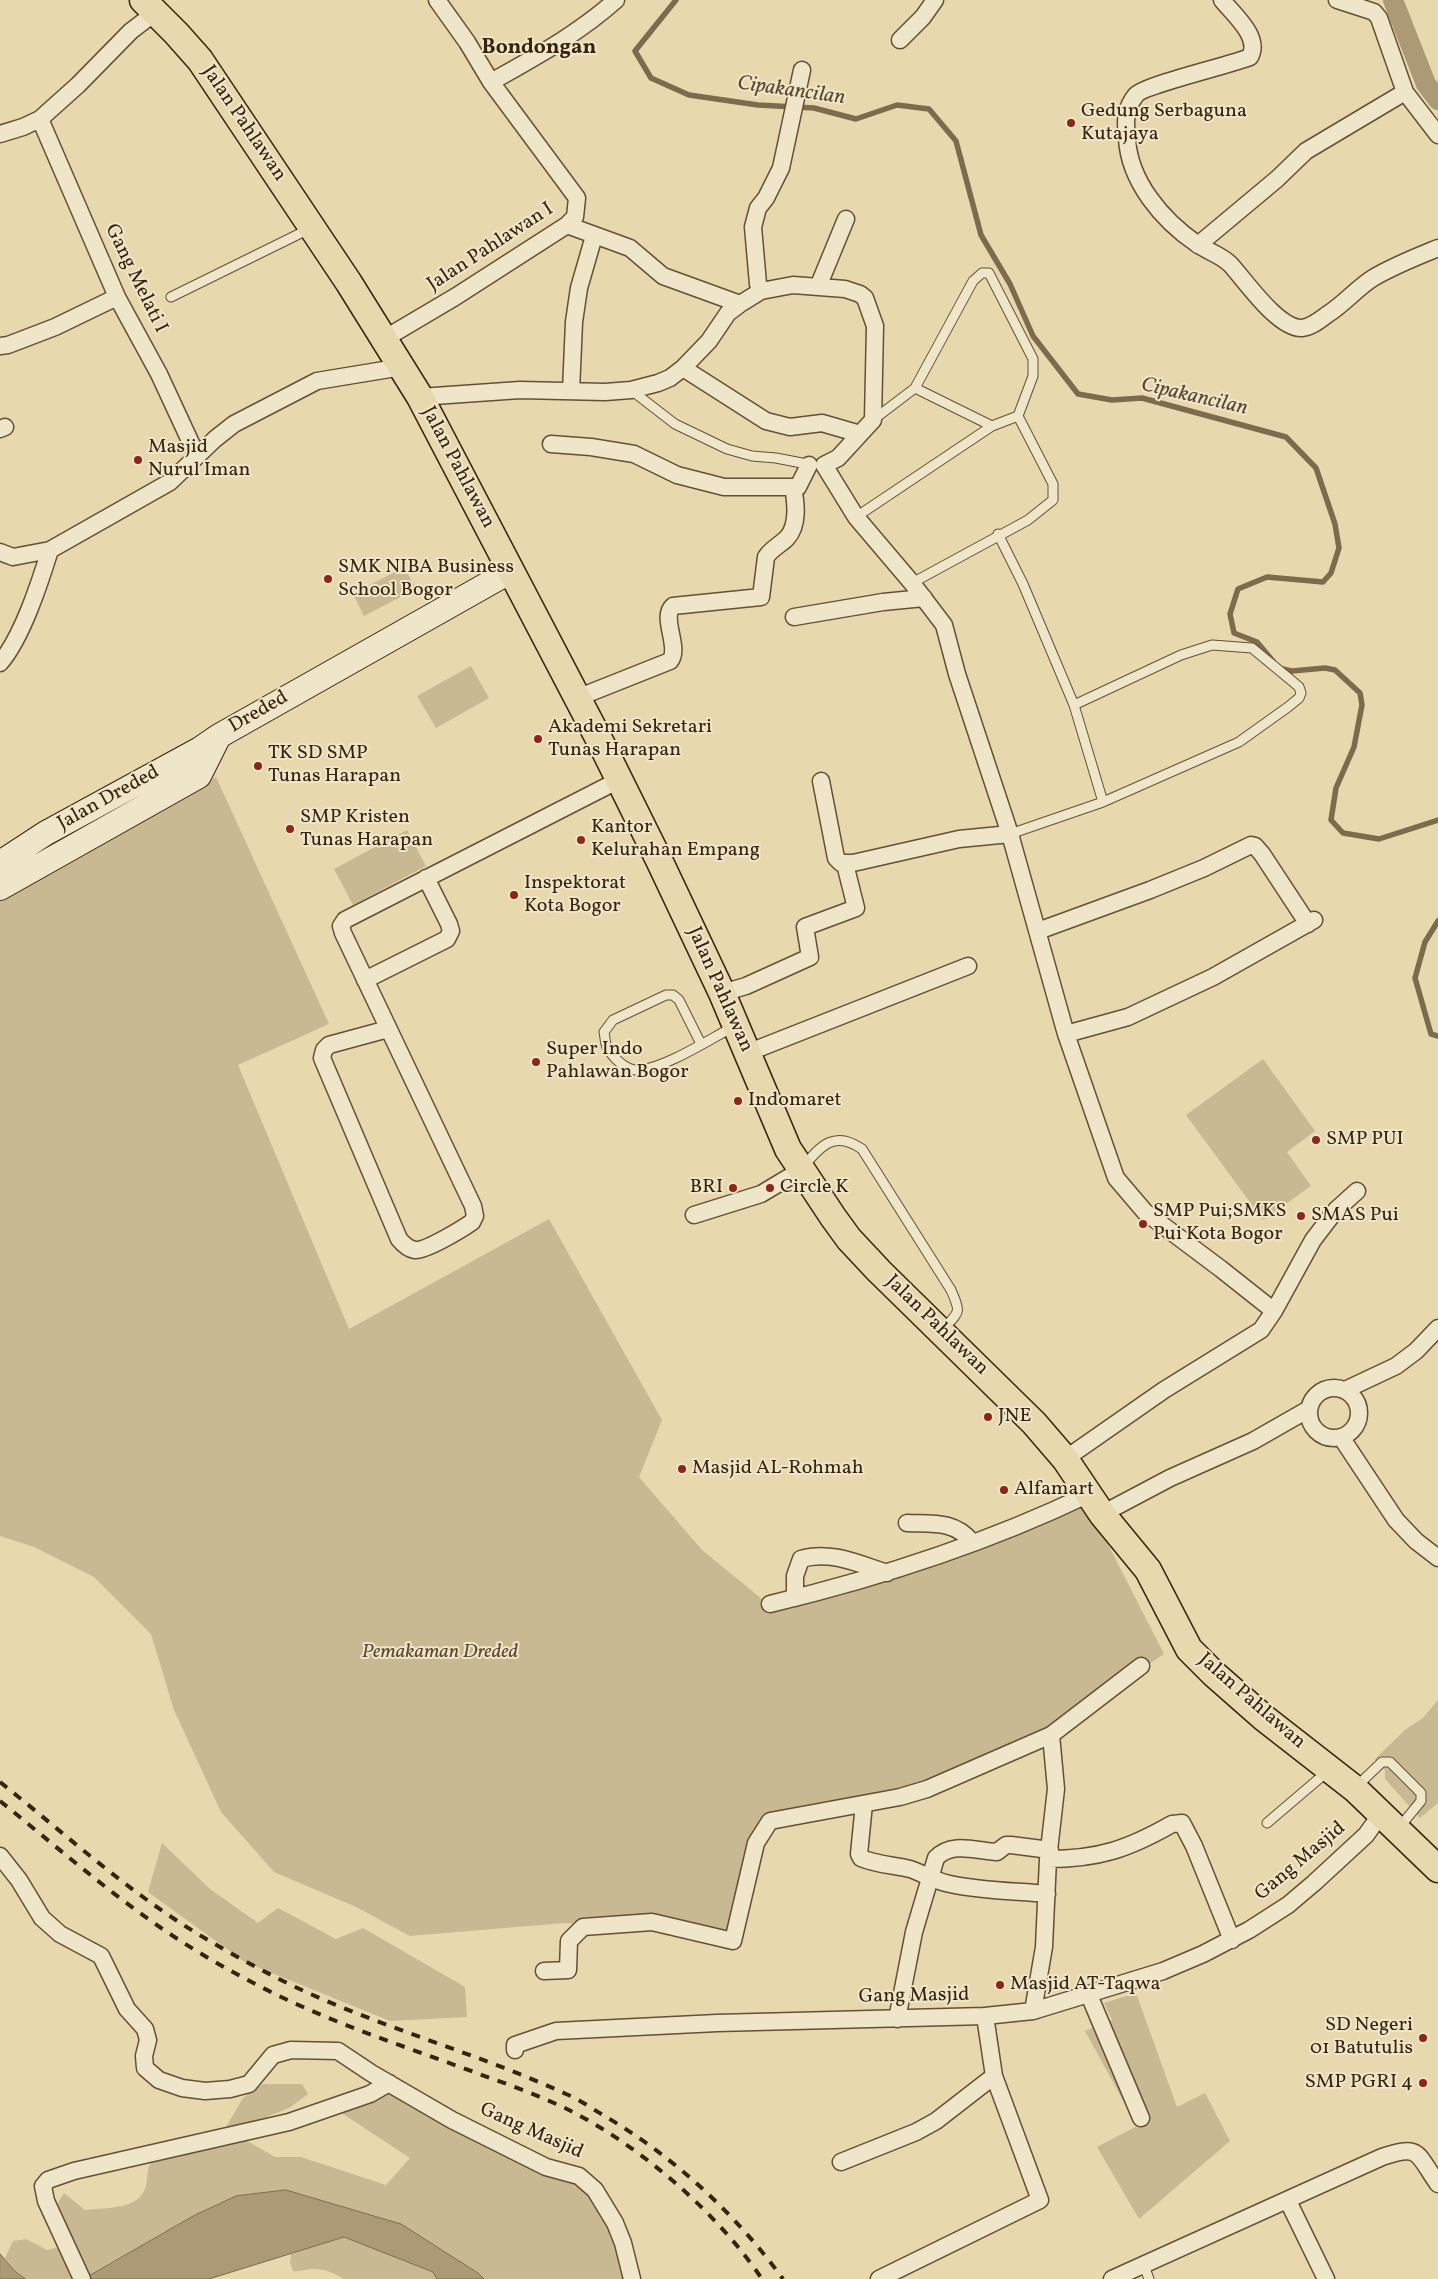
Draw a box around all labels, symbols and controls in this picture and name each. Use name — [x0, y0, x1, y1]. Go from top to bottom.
district label: Bondongan — [482, 36, 596, 62]
street label: Jalan Pahlawan — [195, 61, 291, 187]
water label: Cipakancilan — [736, 72, 846, 112]
place label: Gedung Serbaguna Kutajaya — [1081, 100, 1247, 147]
marker: Gedung Serbaguna Kutajaya — [1065, 117, 1077, 129]
street label: Jalan Pahlawan I — [423, 198, 559, 298]
street label: Gang Melati I — [98, 221, 172, 337]
water label: Cipakancilan — [1138, 374, 1250, 422]
street label: Jalan Pahlawan — [415, 403, 499, 533]
place label: Masjid Nurul Iman — [148, 436, 250, 483]
marker: Masjid Nurul Iman — [132, 454, 144, 466]
place label: SMK NIBA Business School Bogor — [338, 556, 514, 603]
marker: SMK NIBA Business School Bogor — [322, 573, 334, 585]
street label: Dreded — [225, 686, 293, 740]
place label: Akademi Sekretari Tunas Harapan — [548, 716, 712, 763]
marker: Akademi Sekretari Tunas Harapan — [532, 733, 544, 745]
place label: TK SD SMP Tunas Harapan — [268, 742, 401, 789]
marker: TK SD SMP Tunas Harapan — [252, 760, 264, 772]
street label: Jalan Dreded — [54, 761, 164, 837]
place label: SMP Kristen Tunas Harapan — [300, 806, 433, 853]
place label: Kantor Kelurahan Empang — [591, 816, 760, 863]
marker: SMP Kristen Tunas Harapan — [284, 823, 296, 835]
marker: Kantor Kelurahan Empang — [575, 834, 587, 846]
place label: Inspektorat Kota Bogor — [524, 872, 626, 919]
marker: Inspektorat Kota Bogor — [508, 889, 520, 901]
street label: Jalan Pahlawan — [681, 924, 757, 1056]
place label: Super Indo Pahlawan Bogor — [546, 1038, 689, 1085]
marker: Super Indo Pahlawan Bogor — [530, 1056, 542, 1068]
place label: Indomaret — [748, 1089, 841, 1113]
marker: Indomaret — [732, 1095, 744, 1107]
place label: SMP PUI — [1326, 1128, 1403, 1152]
marker: SMP PUI — [1310, 1134, 1322, 1146]
place label: BRI — [690, 1176, 723, 1200]
place label: Circle K — [780, 1176, 849, 1200]
marker: BRI — [727, 1182, 739, 1194]
marker: Circle K — [764, 1182, 776, 1194]
place label: SMP Pui;SMKS Pui Kota Bogor — [1153, 1200, 1287, 1247]
place label: SMAS Pui — [1311, 1204, 1399, 1228]
marker: SMAS Pui — [1295, 1210, 1307, 1222]
marker: SMP Pui;SMKS Pui Kota Bogor — [1137, 1218, 1149, 1230]
street label: Jalan Pahlawan — [879, 1271, 993, 1381]
place label: JNE — [998, 1405, 1031, 1429]
marker: JNE — [982, 1411, 994, 1423]
place label: Masjid AL-Rohmah — [692, 1457, 864, 1481]
marker: Masjid AL-Rohmah — [676, 1463, 688, 1475]
place label: Alfamart — [1014, 1478, 1094, 1502]
marker: Alfamart — [998, 1484, 1010, 1496]
park label: Pemakaman Dreded — [362, 1641, 518, 1665]
street label: Jalan Pahlawan — [1192, 1649, 1310, 1755]
street label: Gang Masjid — [1251, 1817, 1351, 1907]
place label: Masjid AT-Taqwa — [1010, 1973, 1160, 1997]
marker: Masjid AT-Taqwa — [994, 1979, 1006, 1991]
street label: Gang Masjid — [858, 1984, 970, 2010]
place label: SD Negeri 01 Batutulis — [1310, 2014, 1413, 2061]
marker: SD Negeri 01 Batutulis — [1417, 2032, 1429, 2044]
place label: SMP PGRI 4 — [1305, 2071, 1413, 2095]
marker: SMP PGRI 4 — [1417, 2077, 1429, 2089]
street label: Gang Masjid — [475, 2098, 587, 2166]

